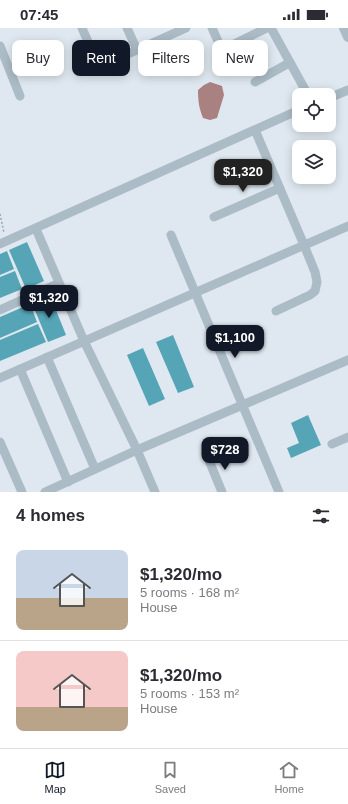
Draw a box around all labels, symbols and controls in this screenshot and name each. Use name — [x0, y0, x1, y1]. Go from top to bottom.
text: 07:45 — [20, 6, 58, 23]
chip: Buy — [12, 40, 64, 76]
chip: Rent — [72, 40, 130, 76]
chip: Filters — [138, 40, 204, 76]
chip: New — [212, 40, 268, 76]
map controls — [292, 88, 336, 184]
button: locate — [292, 88, 336, 132]
button: layers — [292, 140, 336, 184]
pin: $1,320 — [210, 159, 276, 193]
text: $1,320 — [223, 164, 263, 179]
pin: $1,320 — [16, 285, 82, 319]
text: $1,320 — [29, 290, 69, 305]
pin: $1,100 — [202, 325, 268, 359]
text: $1,100 — [215, 330, 255, 345]
pin: $728 — [201, 437, 249, 471]
text: $728 — [211, 442, 239, 457]
icon: filters — [310, 505, 332, 527]
text: 4 homes — [16, 506, 85, 525]
text: $1,320/mo — [140, 565, 222, 584]
icon: home — [48, 566, 96, 614]
text: 5 rooms · 168 m² — [140, 585, 239, 600]
text: House — [140, 600, 178, 615]
text: $1,320/mo — [140, 666, 222, 685]
icon: home — [48, 667, 96, 715]
text: 5 rooms · 153 m² — [140, 686, 239, 701]
text: House — [140, 701, 178, 716]
tab: Map — [44, 759, 66, 795]
tab: Saved — [155, 759, 186, 795]
tab: Home — [274, 759, 304, 795]

